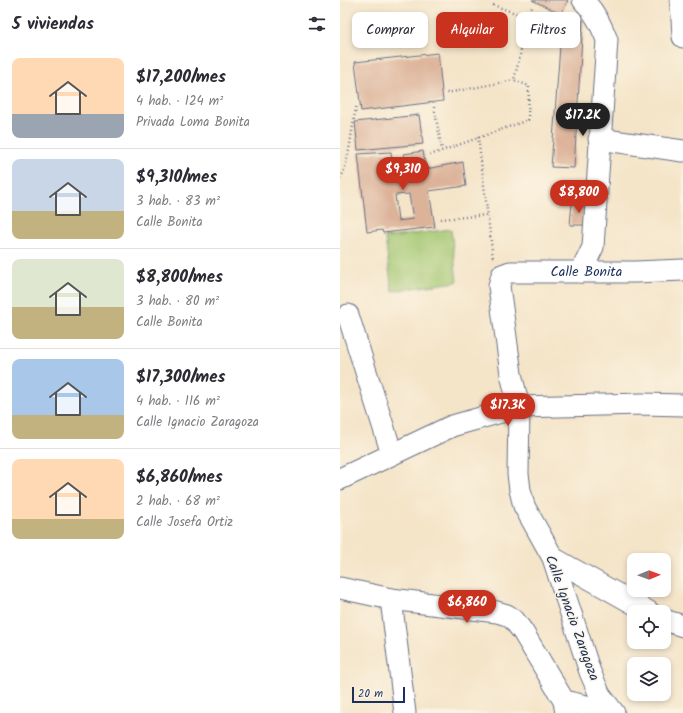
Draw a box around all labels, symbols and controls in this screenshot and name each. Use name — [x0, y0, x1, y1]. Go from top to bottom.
text: 5 viviendas — [12, 11, 94, 38]
chip: Comprar — [352, 12, 428, 48]
chip: Alquilar — [436, 12, 508, 48]
chip: Filtros — [516, 12, 580, 48]
icon: filters — [306, 13, 328, 35]
text: $17,200/mes — [136, 64, 226, 91]
icon: home — [44, 74, 92, 122]
text: 4 hab. · 124 m² — [136, 91, 223, 112]
pin: $17.2K — [550, 103, 616, 137]
text: $17.2K — [565, 105, 601, 126]
text: Privada Loma Bonita — [136, 112, 250, 133]
pin: $9,310 — [370, 157, 436, 191]
text: $9,310 — [385, 159, 421, 180]
text: $9,310/mes — [136, 164, 217, 191]
icon: home — [44, 175, 92, 223]
pin: $8,800 — [546, 180, 612, 214]
text: $8,800 — [559, 182, 599, 203]
text: 3 hab. · 83 m² — [136, 191, 220, 212]
text: Calle Bonita — [136, 212, 203, 233]
street label: Calle Bonita — [550, 261, 622, 283]
text: $8,800/mes — [136, 264, 223, 291]
icon: home — [44, 275, 92, 323]
text: 3 hab. · 80 m² — [136, 291, 219, 312]
text: Calle Bonita — [136, 312, 203, 333]
text: $17,300/mes — [136, 364, 225, 391]
icon: home — [44, 375, 92, 423]
text: 4 hab. · 116 m² — [136, 391, 220, 412]
pin: $17.3K — [475, 393, 541, 427]
text: $17.3K — [490, 395, 526, 416]
text: Calle Ignacio Zaragoza — [136, 412, 259, 433]
text: $6,860/mes — [136, 464, 223, 491]
icon: home — [44, 475, 92, 523]
text: 2 hab. · 68 m² — [136, 491, 220, 512]
text: Calle Josefa Ortiz — [136, 512, 233, 533]
street label: Calle Ignacio Zaragoza — [539, 552, 605, 684]
north arrow — [627, 553, 671, 597]
map controls — [627, 553, 671, 701]
pin: $6,860 — [434, 590, 500, 624]
text: $6,860 — [447, 592, 487, 613]
button: locate — [627, 605, 671, 649]
button: layers — [627, 657, 671, 701]
scale bar — [352, 685, 405, 704]
text: 20 m — [358, 685, 383, 703]

